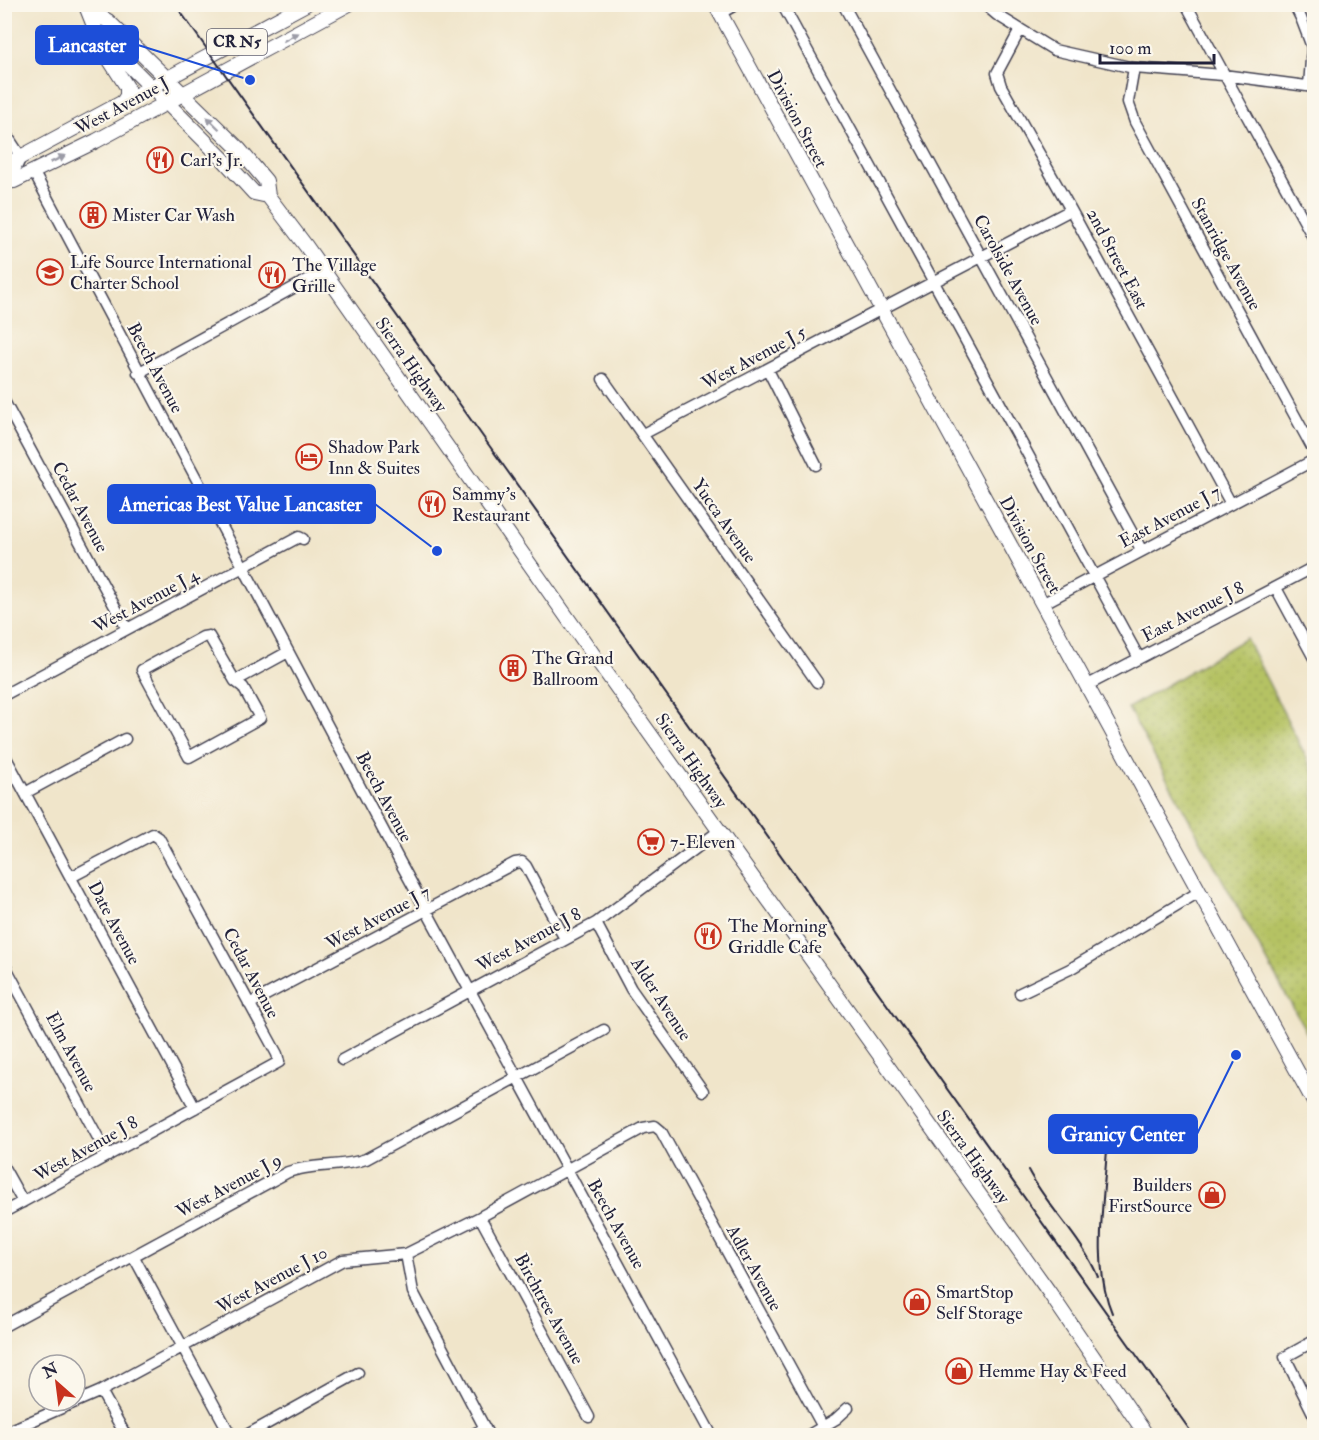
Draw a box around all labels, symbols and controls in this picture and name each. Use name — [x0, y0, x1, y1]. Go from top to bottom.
callout: Lancaster — [36, 26, 138, 64]
scale bar — [1100, 27, 1214, 65]
road number: CR N5 — [207, 29, 267, 55]
one-way arrow — [282, 32, 299, 42]
text: Lancaster — [48, 33, 127, 58]
text: 100 m — [1109, 37, 1152, 60]
street label: Division Street — [762, 66, 833, 172]
street label: West Avenue J — [70, 72, 173, 141]
one-way arrow — [206, 116, 220, 130]
restaurant icon: Carl's Jr. — [145, 145, 175, 175]
place label: Carl's Jr. — [180, 149, 243, 172]
one-way arrow — [50, 155, 67, 164]
street label: Stanridge Avenue — [1186, 194, 1267, 315]
building icon: Mister Car Wash — [78, 200, 108, 230]
place label: Mister Car Wash — [112, 204, 235, 227]
street label: 2nd Street East — [1081, 205, 1153, 313]
street label: Carolside Avenue — [968, 210, 1048, 330]
place label: Life Source International Charter School — [70, 251, 252, 295]
place label: The Village Grille — [292, 254, 377, 298]
school or university icon: Life Source International Charter School — [35, 257, 65, 287]
restaurant icon: The Village Grille — [257, 260, 287, 290]
street label: Sierra Highway — [370, 313, 453, 418]
street label: Beech Avenue — [122, 319, 189, 418]
street label: West Avenue J 5 — [697, 321, 810, 396]
place label: Shadow Park Inn & Suites — [328, 436, 420, 480]
hotel icon: Shadow Park Inn & Suites — [294, 442, 324, 472]
street label: Cedar Avenue — [46, 458, 114, 557]
street label: Yucca Avenue — [686, 474, 762, 568]
street label: East Avenue J 7 — [1115, 481, 1225, 553]
place label: Sammy's Restaurant — [452, 483, 530, 527]
callout: Americas Best Value Lancaster — [108, 485, 375, 523]
restaurant icon: Sammy's Restaurant — [417, 489, 447, 519]
text: Americas Best Value Lancaster — [119, 492, 363, 517]
street label: Division Street — [994, 492, 1066, 598]
street label: West Avenue J 4 — [88, 563, 204, 639]
street label: East Avenue J 8 — [1138, 576, 1248, 648]
place label: The Grand Ballroom — [532, 647, 614, 691]
building icon: The Grand Ballroom — [498, 653, 528, 683]
street label: Sierra Highway — [650, 709, 733, 814]
street label: Beech Avenue — [351, 748, 418, 847]
supermarket icon: 7-Eleven — [636, 827, 666, 857]
place label: 7-Eleven — [670, 831, 735, 854]
street label: Date Avenue — [82, 877, 146, 969]
street label: West Avenue J 7 — [321, 881, 434, 956]
street label: West Avenue J 8 — [472, 903, 585, 978]
place label: The Morning Griddle Cafe — [728, 915, 828, 959]
restaurant icon: The Morning Griddle Cafe — [693, 921, 723, 951]
street label: Cedar Avenue — [217, 924, 285, 1023]
street label: Alder Avenue — [625, 952, 697, 1045]
street label: Elm Avenue — [40, 1008, 102, 1096]
street label: Sierra Highway — [931, 1106, 1015, 1209]
street label: West Avenue J 8 — [29, 1111, 142, 1188]
callout: Granicy Center — [1049, 1115, 1197, 1153]
text: Granicy Center — [1061, 1122, 1186, 1148]
street label: West Avenue J 9 — [171, 1149, 286, 1224]
place label: Builders FirstSource — [1108, 1174, 1192, 1218]
street label: Beech Avenue — [582, 1175, 650, 1273]
shop icon: Builders FirstSource — [1197, 1180, 1227, 1210]
street label: Adler Avenue — [720, 1220, 787, 1316]
street label: West Avenue J 10 — [212, 1241, 332, 1319]
street label: Birchtree Avenue — [509, 1250, 589, 1369]
place label: SmartStop Self Storage — [936, 1281, 1023, 1325]
shop icon: SmartStop Self Storage — [902, 1287, 932, 1317]
north arrow — [27, 1353, 87, 1413]
shop icon: Hemme Hay & Feed — [944, 1356, 974, 1386]
text: N — [39, 1358, 62, 1383]
place label: Hemme Hay & Feed — [978, 1360, 1127, 1383]

